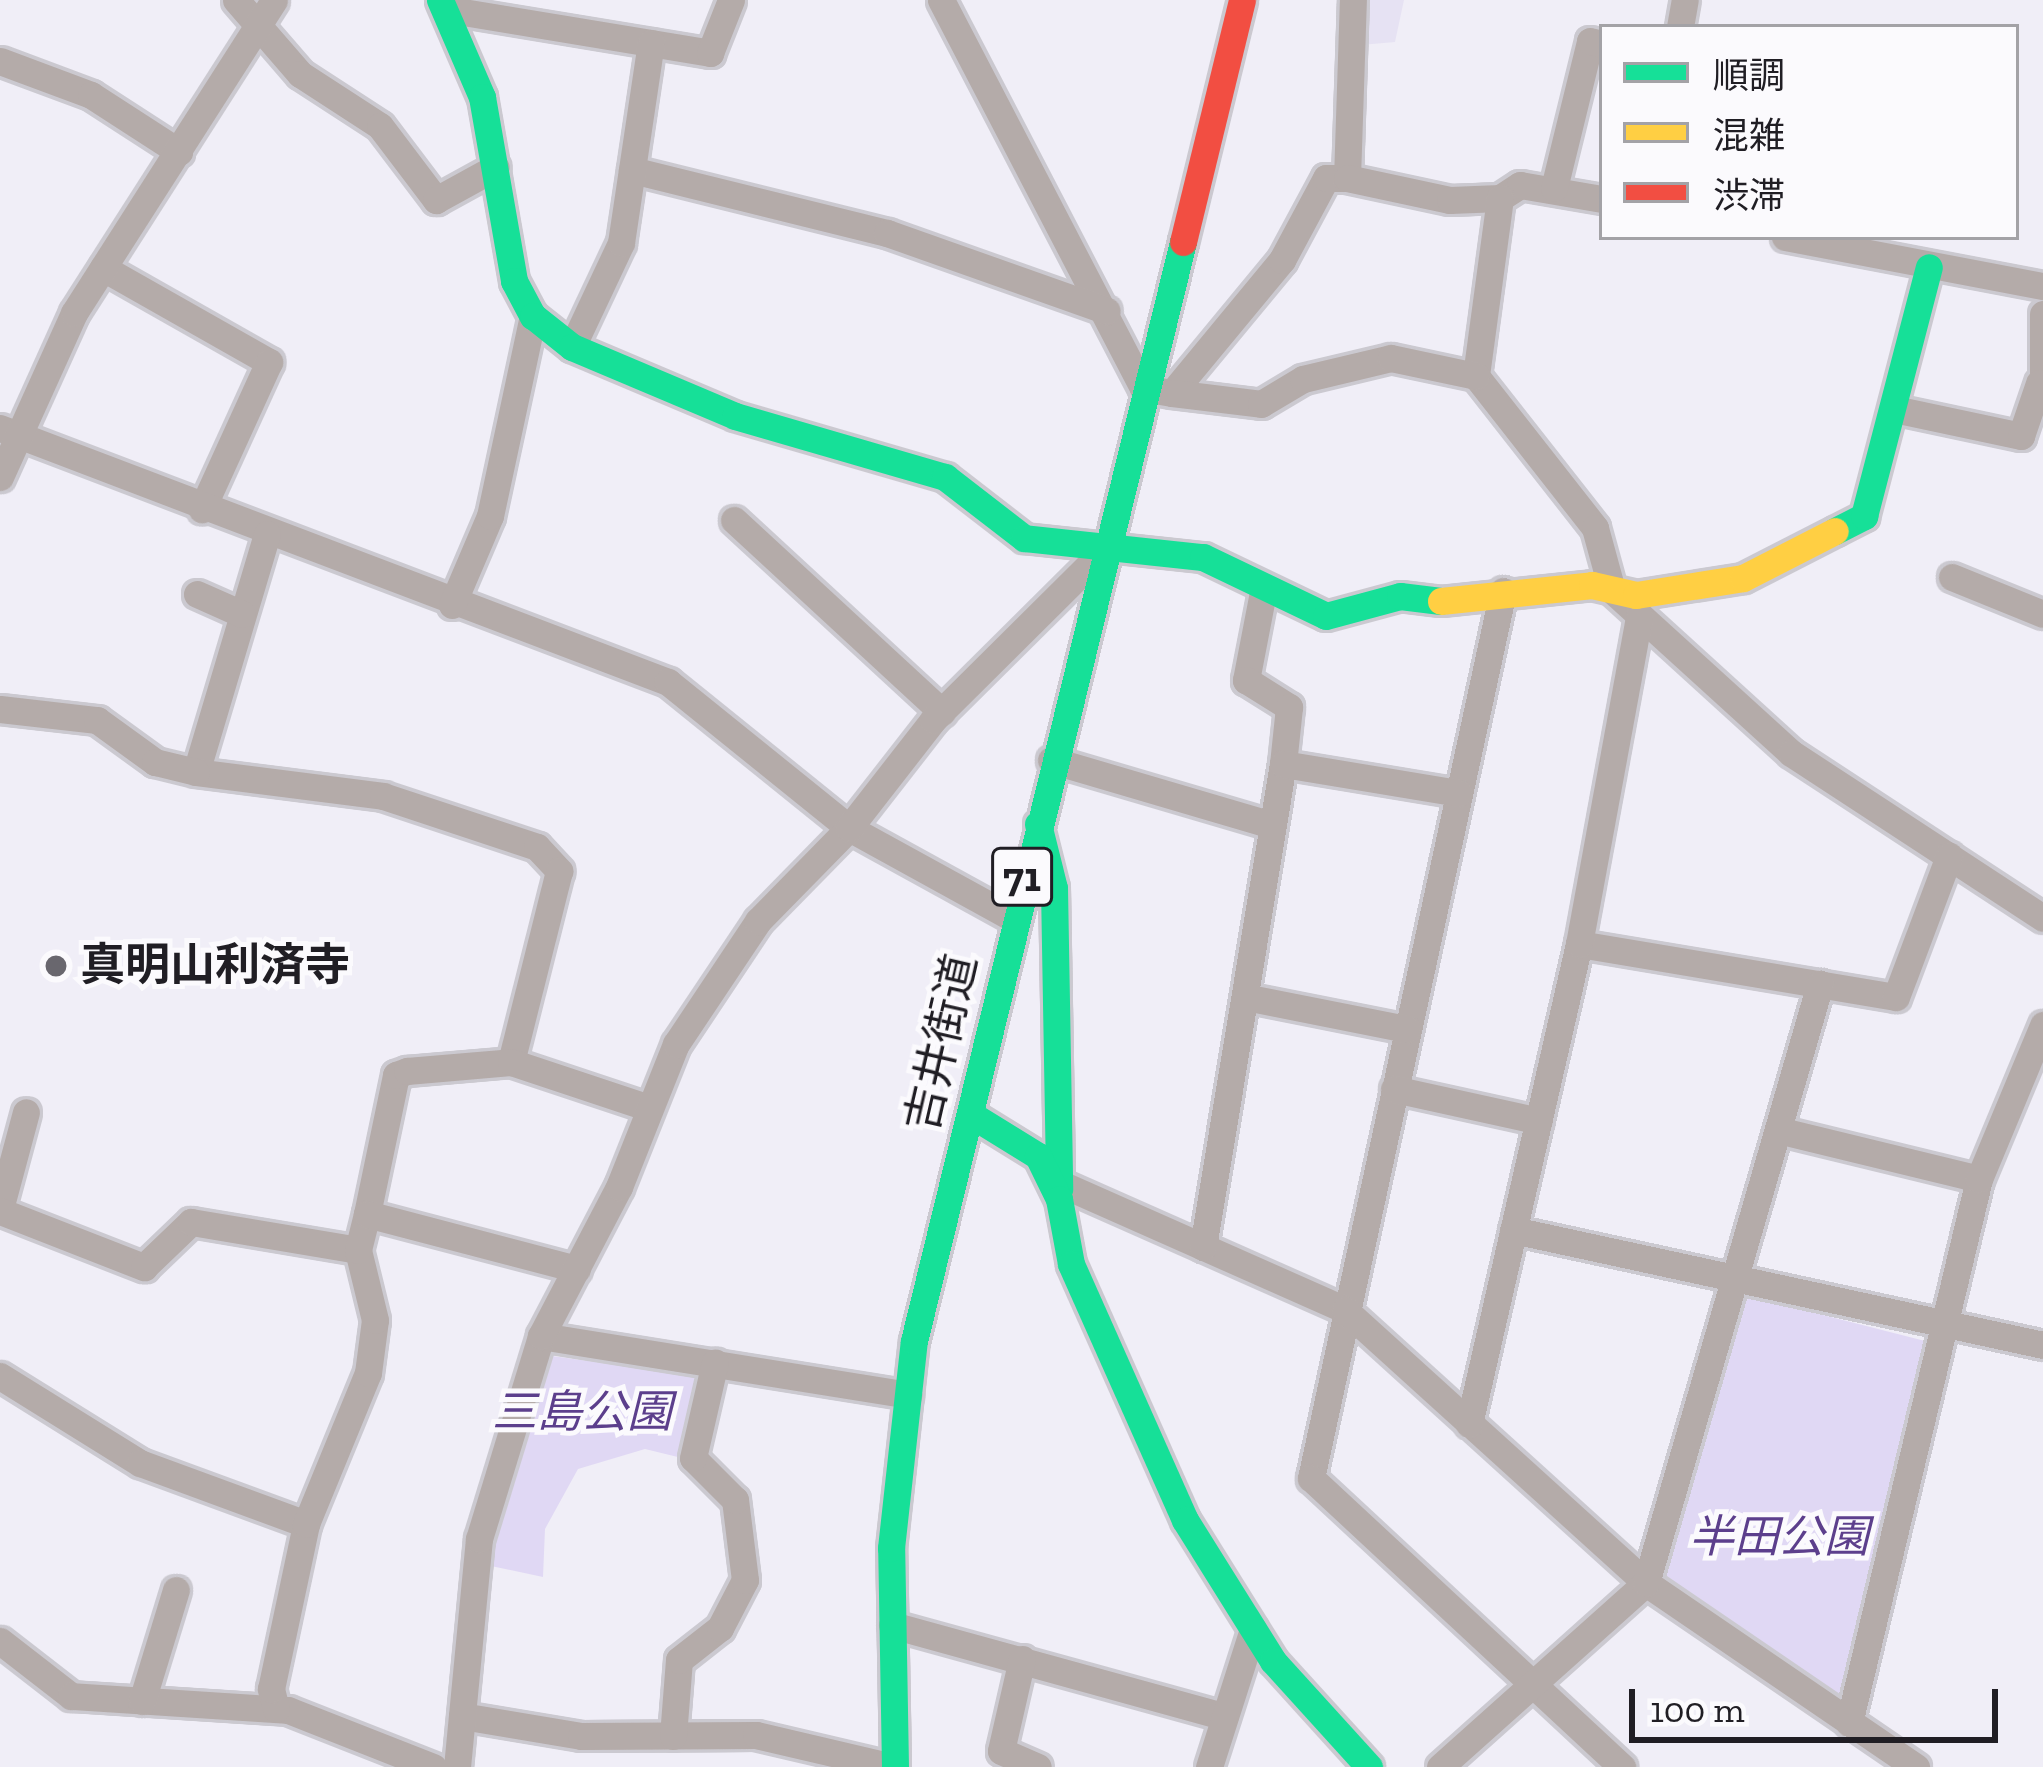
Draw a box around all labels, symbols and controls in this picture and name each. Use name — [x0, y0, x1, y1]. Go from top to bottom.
legend — [1599, 24, 2019, 240]
text: 順調 — [1713, 54, 1785, 97]
text: 混雑 — [1713, 114, 1785, 157]
text: 渋滞 — [1713, 174, 1785, 217]
road number: 71 — [989, 841, 1055, 913]
place label: 真明山利済寺 — [80, 939, 350, 993]
street label: 吉井街道 — [895, 949, 989, 1137]
marker: 真明山利済寺 — [43, 953, 69, 979]
park label: 三島公園 — [492, 1386, 672, 1440]
park label: 半田公園 — [1689, 1511, 1869, 1565]
scale bar — [1635, 1665, 2004, 1739]
text: 100 m — [1650, 1688, 1745, 1731]

